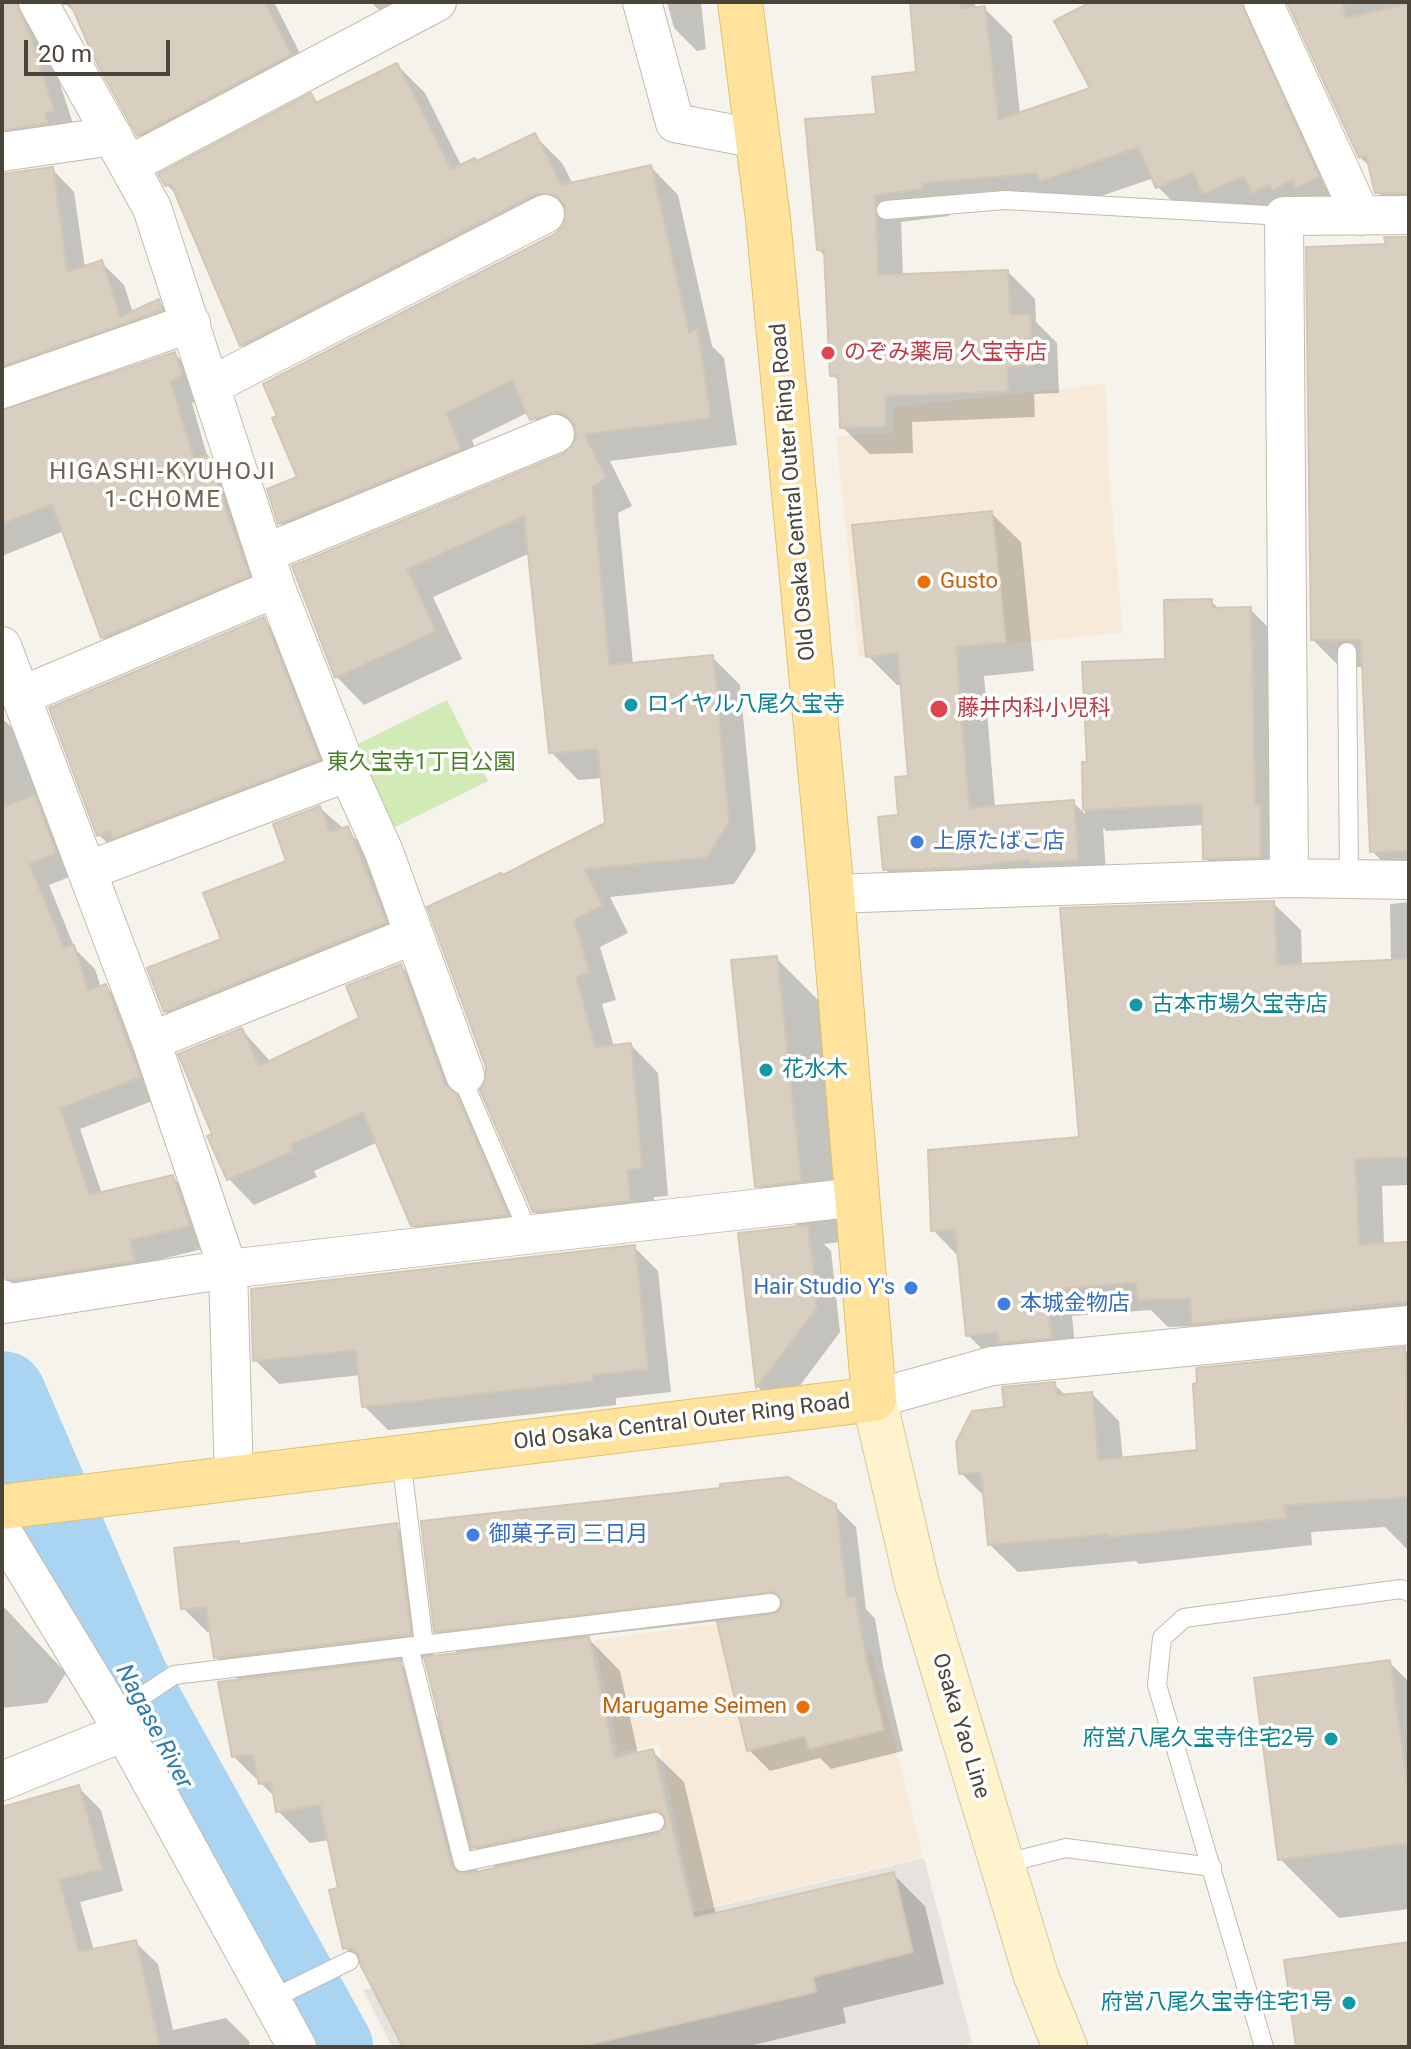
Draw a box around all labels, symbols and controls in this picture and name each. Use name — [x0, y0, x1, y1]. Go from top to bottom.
scale bar — [28, 24, 174, 74]
text: 20 m — [38, 40, 92, 68]
street label: Old Osaka Central Outer Ring Road — [766, 322, 822, 662]
place label: のぞみ薬局 久宝寺店 — [844, 340, 1047, 366]
marker: のぞみ薬局 久宝寺店 — [819, 344, 837, 362]
district label: HIGASHI-KYUHOJI 1-CHOME — [49, 459, 277, 515]
place label: Gusto — [940, 569, 998, 595]
marker: Gusto — [915, 573, 933, 591]
place label: ロイヤル八尾久宝寺 — [647, 692, 845, 718]
marker: ロイヤル八尾久宝寺 — [622, 696, 640, 714]
place label: 藤井内科小児科 — [957, 696, 1111, 722]
marker: 藤井内科小児科 — [928, 698, 950, 720]
park label: 東久宝寺1丁目公園 — [327, 750, 515, 776]
place label: 上原たばこ店 — [933, 829, 1065, 855]
marker: 上原たばこ店 — [908, 833, 926, 851]
place label: 古本市場久宝寺店 — [1152, 992, 1328, 1018]
marker: 古本市場久宝寺店 — [1127, 996, 1145, 1014]
place label: 花水木 — [782, 1057, 848, 1083]
marker: 花水木 — [757, 1061, 775, 1079]
place label: Hair Studio Y's — [753, 1275, 895, 1301]
marker: Hair Studio Y's — [902, 1279, 920, 1297]
place label: 本城金物店 — [1020, 1291, 1130, 1317]
marker: 本城金物店 — [995, 1295, 1013, 1313]
street label: Old Osaka Central Outer Ring Road — [512, 1389, 852, 1457]
place label: 御菓子司 三日月 — [489, 1522, 648, 1548]
marker: 御菓子司 三日月 — [464, 1526, 482, 1544]
street label: Osaka Yao Line — [925, 1650, 995, 1802]
water label: Nagase River — [108, 1660, 198, 1794]
place label: Marugame Seimen — [602, 1694, 787, 1720]
marker: Marugame Seimen — [794, 1698, 812, 1716]
place label: 府営八尾久宝寺住宅2号 — [1083, 1726, 1315, 1752]
marker: 府営八尾久宝寺住宅2号 — [1322, 1730, 1340, 1748]
place label: 府営八尾久宝寺住宅1号 — [1101, 1990, 1333, 2016]
marker: 府営八尾久宝寺住宅1号 — [1340, 1994, 1358, 2012]

